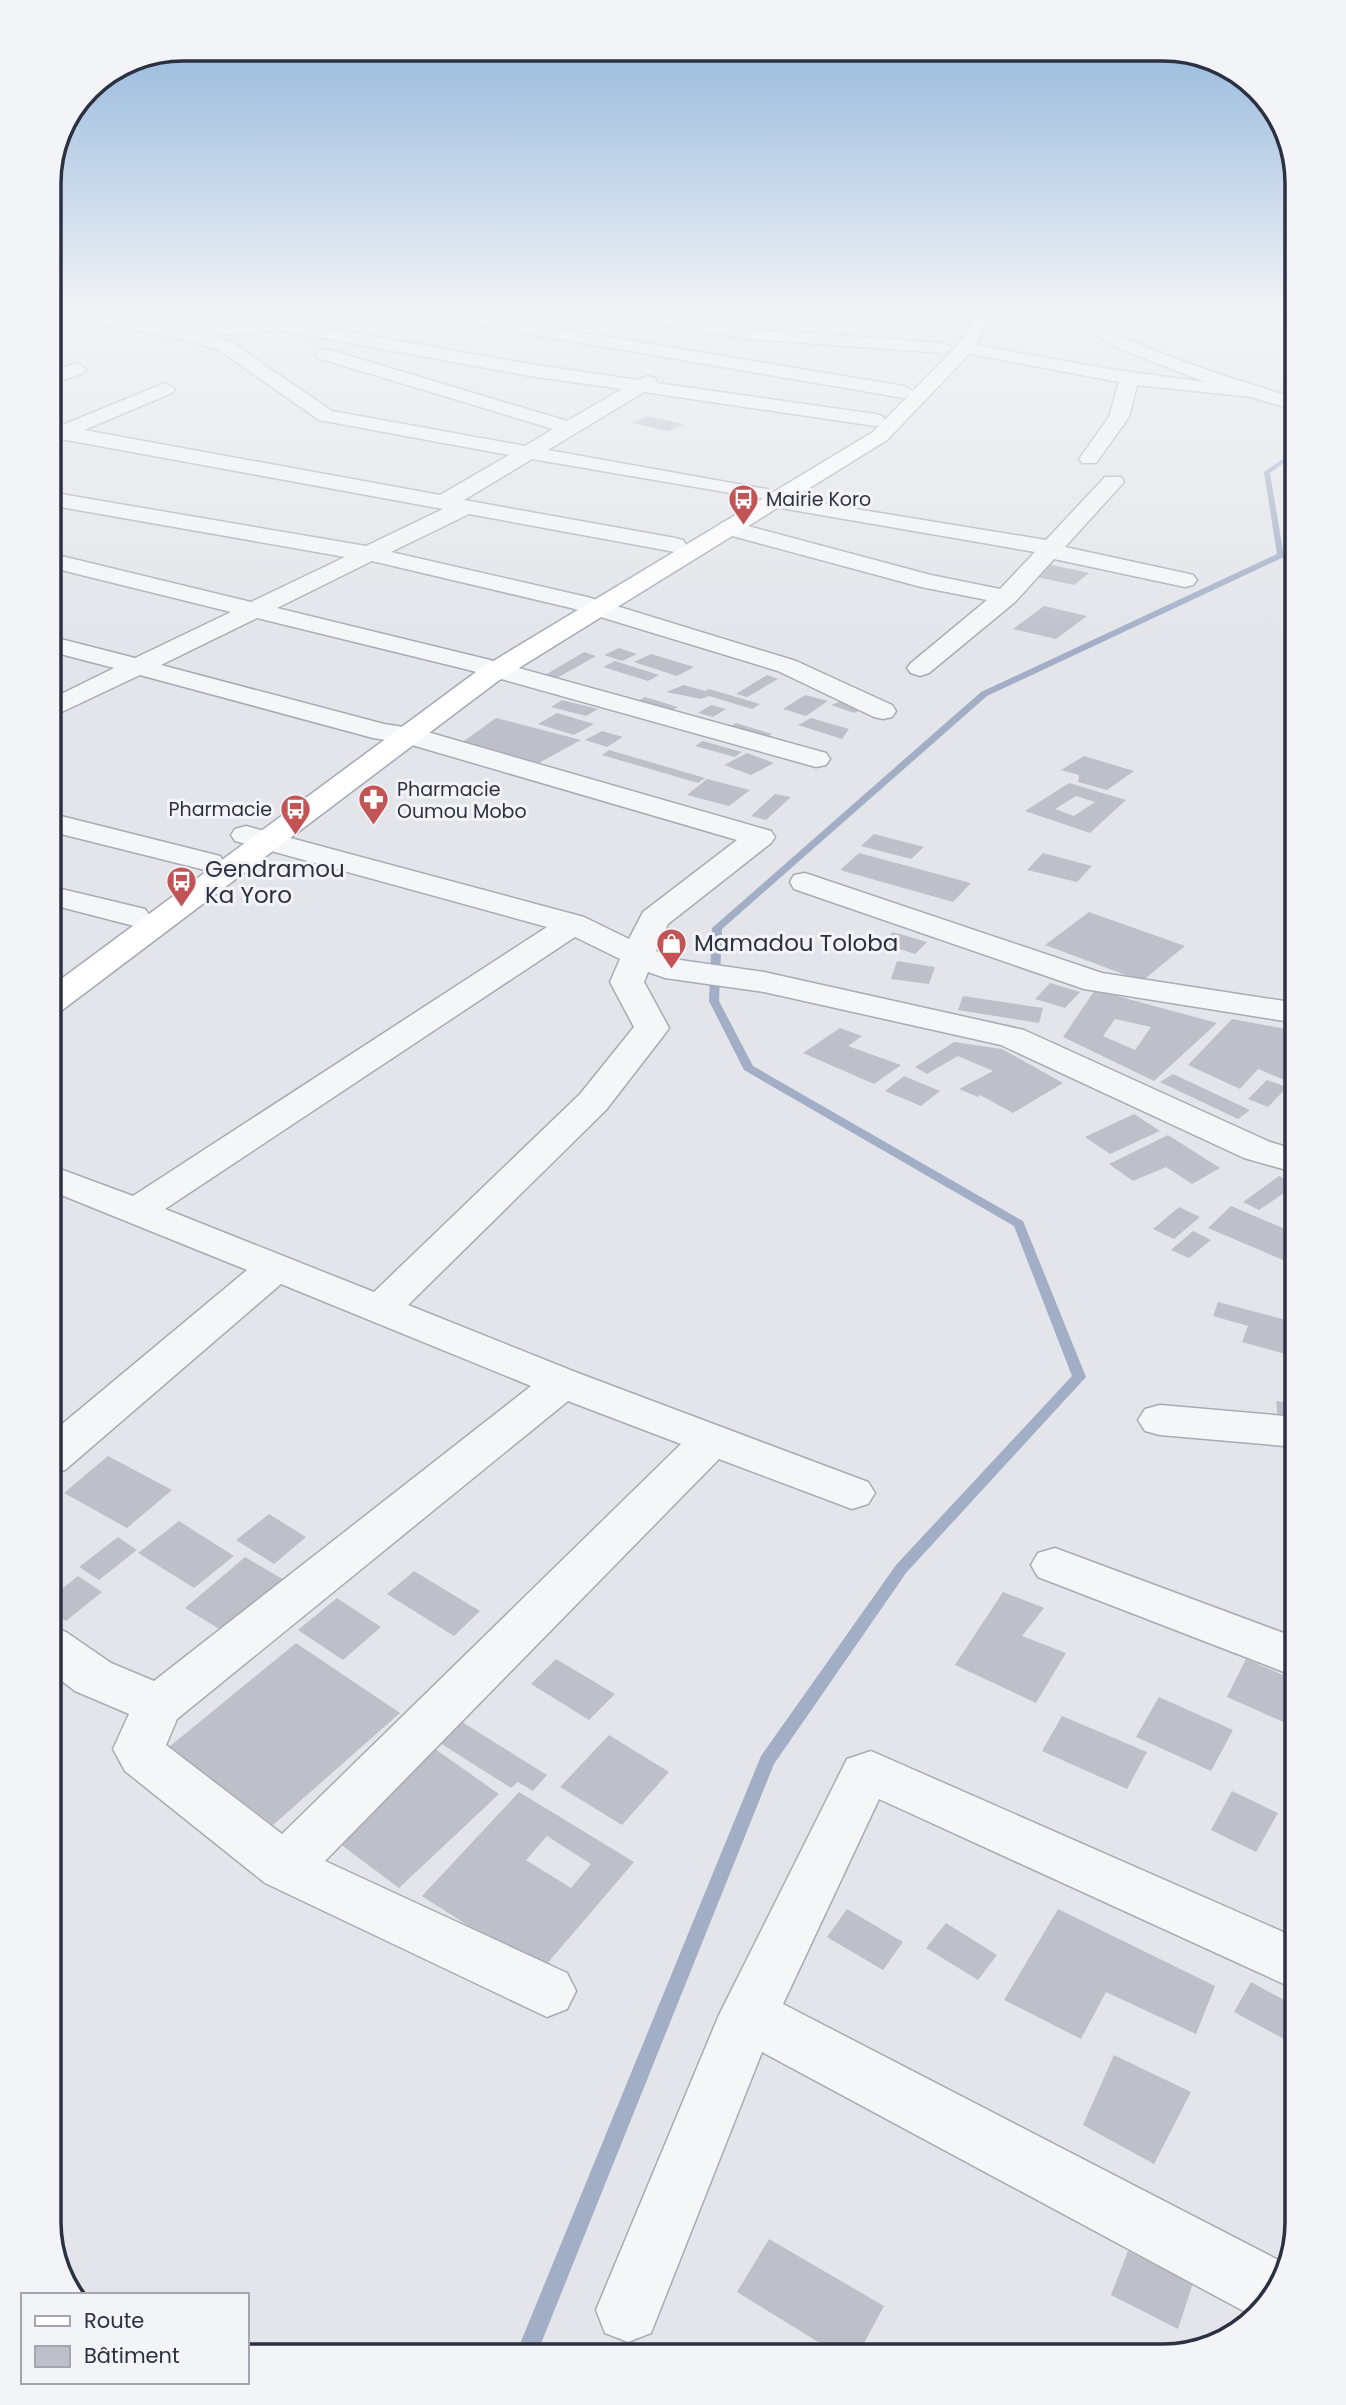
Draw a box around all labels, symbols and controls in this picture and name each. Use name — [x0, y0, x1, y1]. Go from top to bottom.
bus stop icon: Mairie Koro — [726, 482, 760, 526]
place label: Mairie Koro — [766, 486, 871, 513]
place label: Pharmacie Oumou Mobo — [397, 776, 527, 825]
pharmacy icon: Pharmacie Oumou Mobo — [357, 783, 391, 827]
bus stop icon: Pharmacie — [278, 792, 312, 836]
place label: Pharmacie — [169, 796, 272, 823]
place label: Gendramou Ka Yoro — [205, 853, 345, 911]
bus stop icon: Gendramou Ka Yoro — [165, 865, 199, 909]
shop icon: Mamadou Toloba — [654, 926, 688, 970]
place label: Mamadou Toloba — [694, 927, 898, 959]
legend — [21, 2293, 248, 2384]
text: Route — [84, 2306, 144, 2335]
text: Bâtiment — [84, 2341, 180, 2370]

